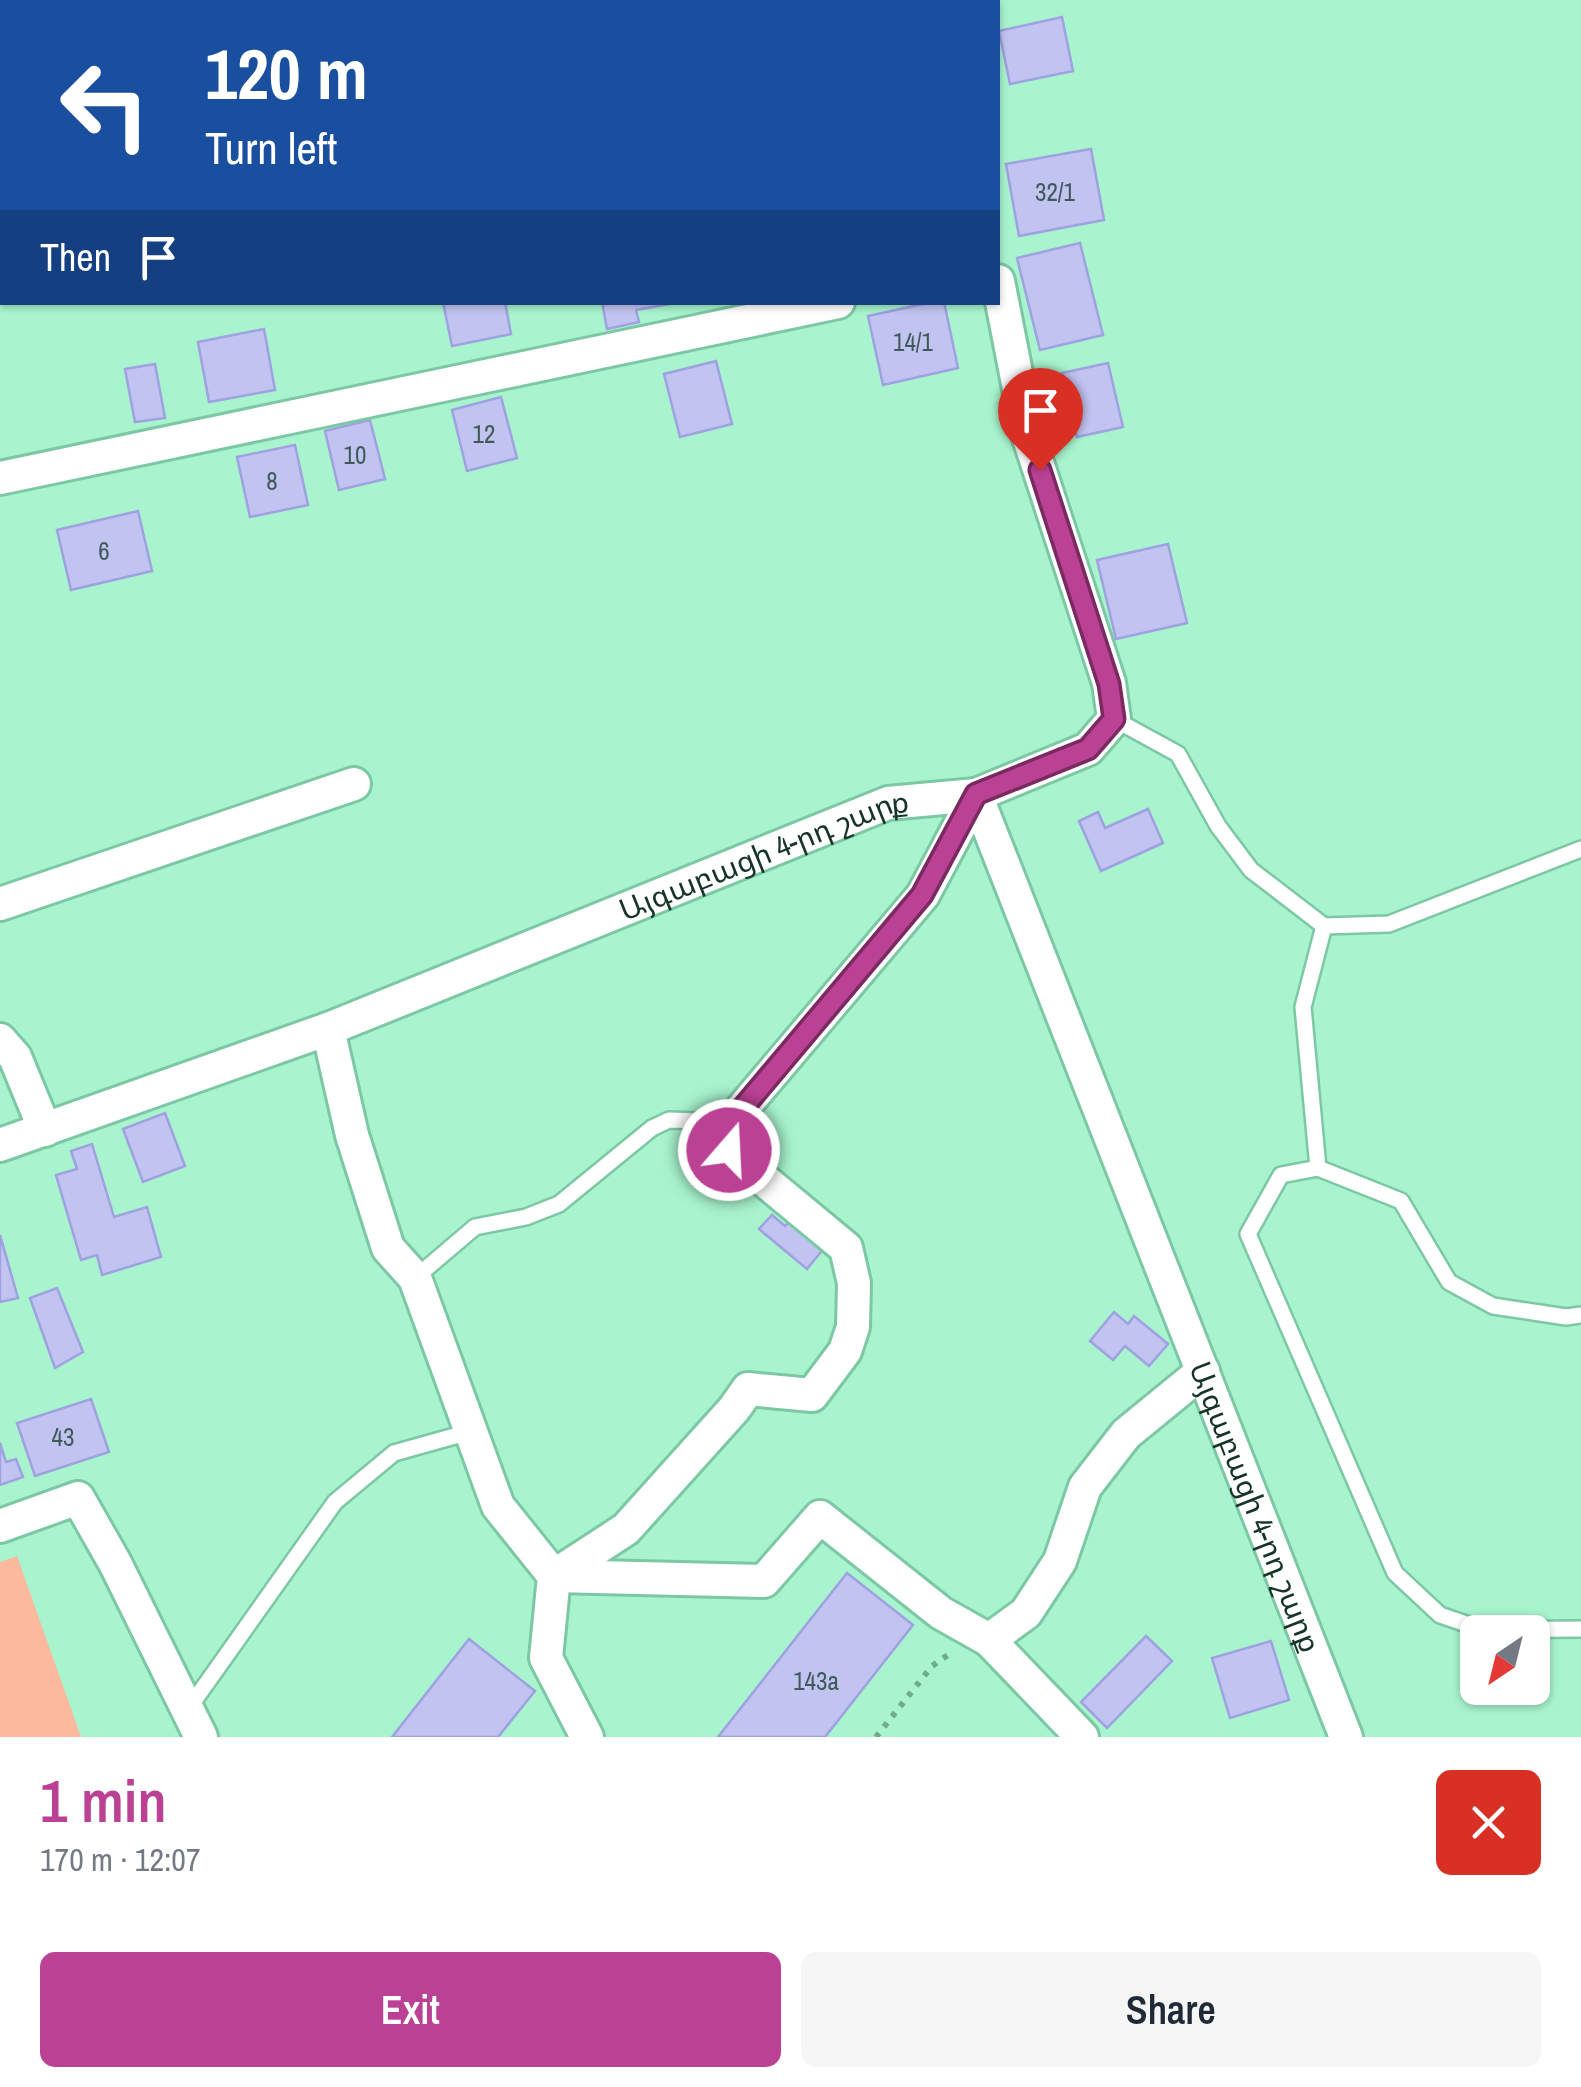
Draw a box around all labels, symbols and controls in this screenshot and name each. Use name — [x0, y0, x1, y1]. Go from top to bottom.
text: 120 m — [205, 27, 368, 121]
icon: left — [40, 40, 170, 170]
text: Turn left — [205, 117, 337, 178]
house number: 32/1 — [1035, 175, 1076, 209]
icon: arrive — [131, 230, 186, 285]
text: Then — [40, 232, 111, 283]
house number: 14/1 — [893, 325, 934, 359]
pin — [998, 368, 1083, 471]
icon: arrive — [1013, 383, 1068, 438]
house number: 12 — [473, 417, 495, 451]
house number: 10 — [344, 438, 366, 472]
house number: 8 — [266, 464, 278, 498]
house number: 6 — [98, 534, 110, 568]
street label: Այգաբացի 4-րդ շարք — [613, 781, 911, 930]
position arrow — [677, 1098, 781, 1202]
street label: Այգաբացի 4-րդ շարք — [1180, 1355, 1331, 1658]
house number: 43 — [52, 1420, 74, 1454]
north arrow — [1460, 1615, 1550, 1705]
map controls — [1460, 1615, 1550, 1705]
house number: 143a — [793, 1664, 839, 1698]
text: 1 min — [40, 1760, 167, 1841]
button: close — [1436, 1770, 1541, 1875]
text: 170 m · 12:07 — [40, 1838, 200, 1881]
button: Exit — [40, 1952, 781, 2067]
button: Share — [801, 1952, 1541, 2067]

